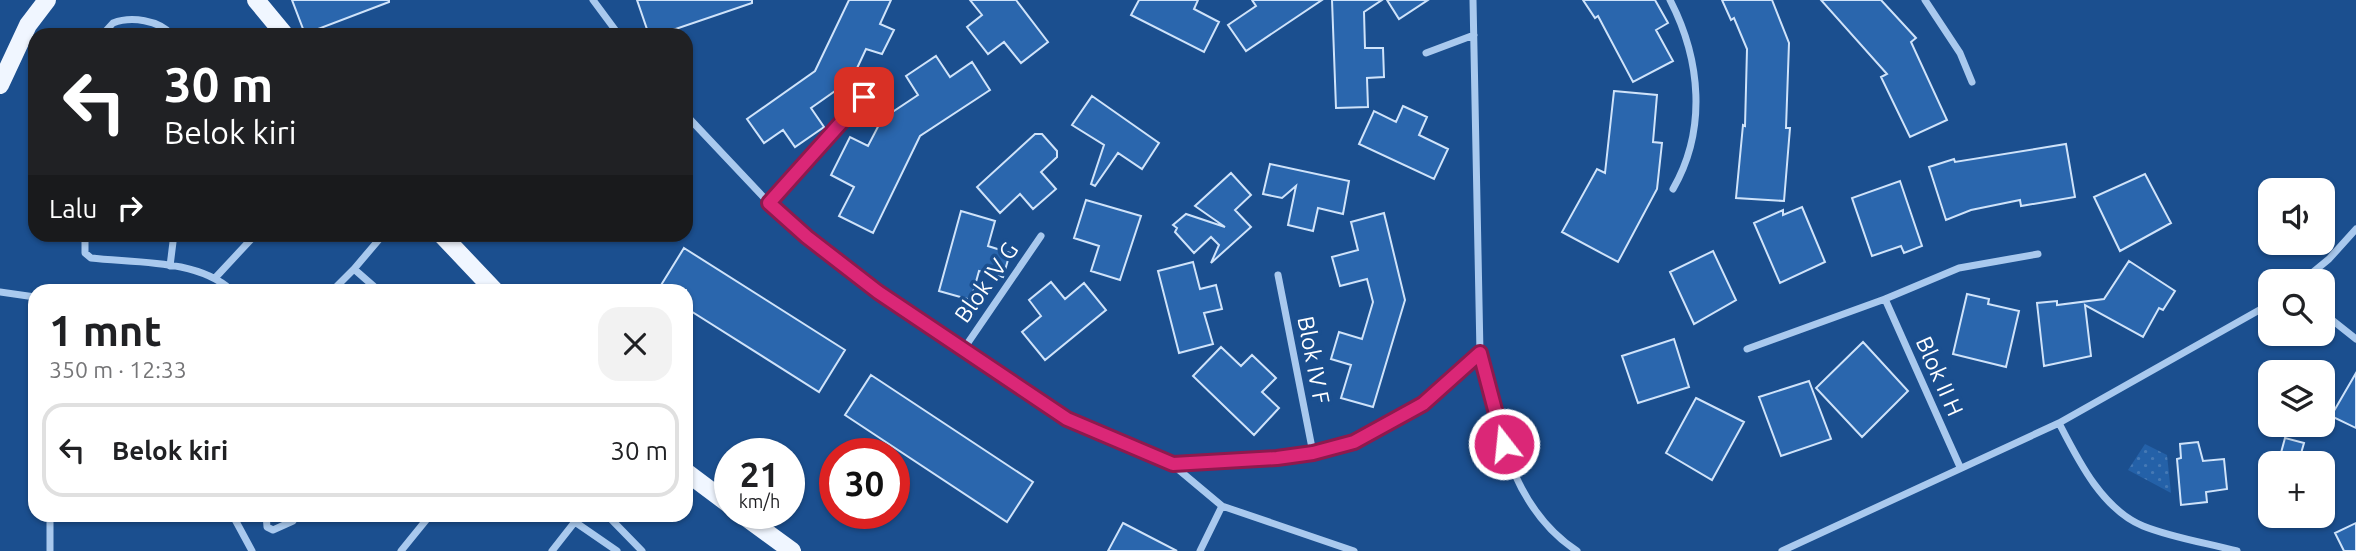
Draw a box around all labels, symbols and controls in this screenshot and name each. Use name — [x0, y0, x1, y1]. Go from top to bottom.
icon: left — [49, 56, 140, 147]
text: 30 m — [164, 56, 273, 111]
pin — [834, 67, 894, 127]
icon: arrive — [845, 78, 883, 116]
text: Belok kiri — [164, 114, 296, 150]
map controls — [2258, 178, 2335, 528]
button: sound — [2258, 178, 2335, 255]
icon: right — [111, 189, 149, 227]
text: Lalu — [49, 194, 97, 223]
street label: Blok IV G — [949, 237, 1023, 327]
button: search — [2258, 269, 2335, 346]
text: 1 mnt — [49, 307, 162, 354]
button: close — [598, 307, 672, 381]
street label: Blok IV F — [1293, 314, 1335, 406]
street label: Blok II H — [1911, 333, 1969, 419]
text: 350 m · 12:33 — [49, 357, 187, 382]
button: layers — [2258, 360, 2335, 437]
position arrow — [1467, 407, 1541, 481]
icon: left — [53, 431, 91, 469]
text: Belok kiri — [112, 436, 228, 465]
text: 30 m — [610, 436, 668, 465]
speed limit sign: 30 — [819, 438, 910, 529]
button: + — [2258, 451, 2335, 528]
text: 21 — [740, 454, 779, 494]
text: km/h — [739, 491, 780, 511]

